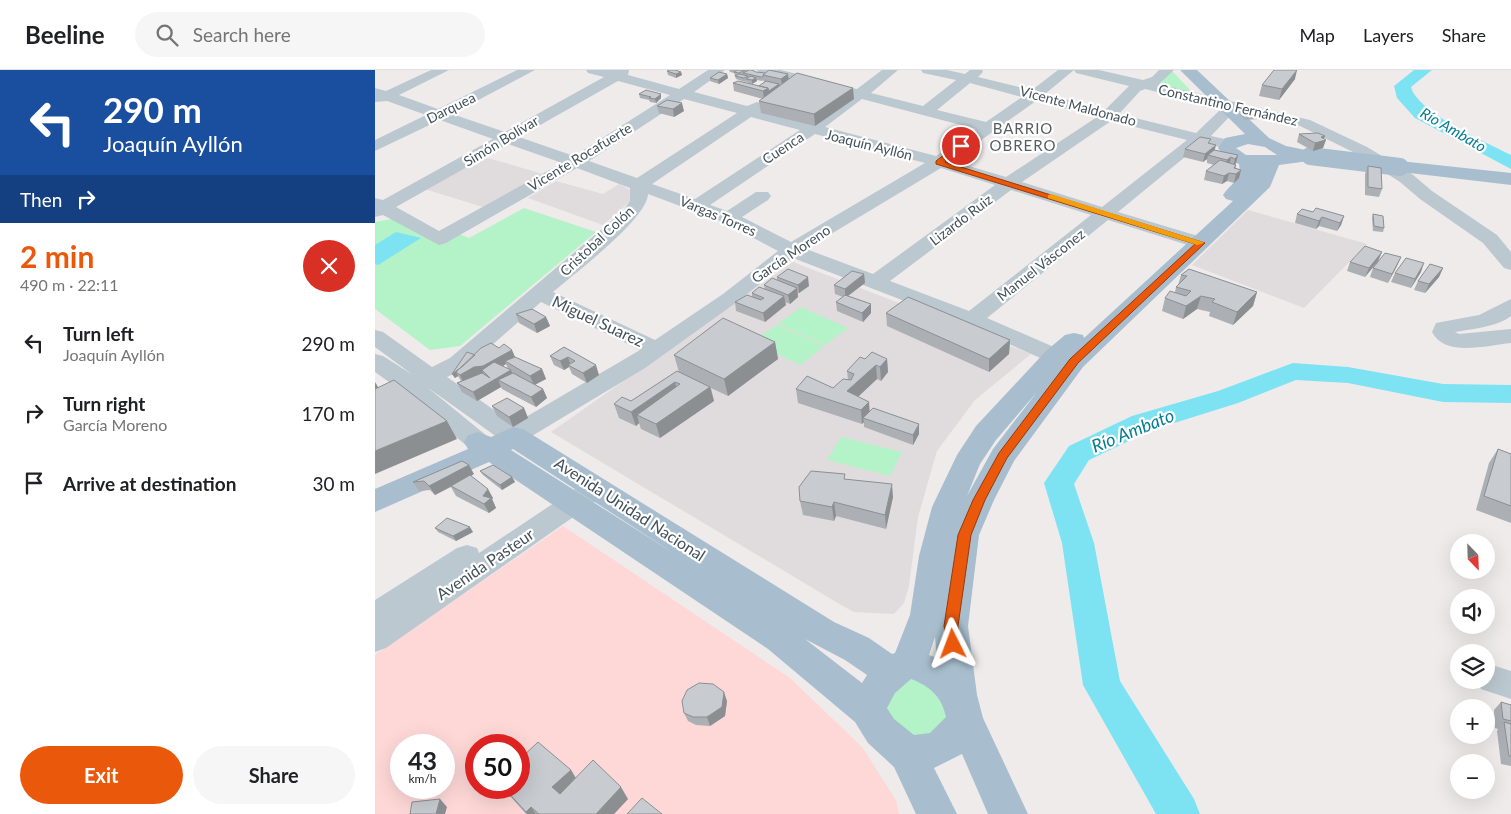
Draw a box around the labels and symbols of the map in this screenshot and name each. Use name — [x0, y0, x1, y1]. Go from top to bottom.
street label: Constantino Fernández — [1157, 80, 1300, 129]
street label: Vicente Maldonado — [1018, 82, 1138, 129]
street label: Darquea — [424, 88, 478, 127]
water label: Río Ambato — [1417, 103, 1490, 155]
street label: Simón Bolívar — [460, 112, 541, 170]
street label: Vicente Rocafuerte — [525, 119, 635, 194]
district label: BARRIO OBRERO — [989, 119, 1057, 154]
pin — [940, 125, 982, 167]
street label: Joaquín Ayllón — [824, 126, 914, 164]
street label: Cuenca — [759, 128, 807, 167]
street label: Lizardo Ruiz — [926, 191, 995, 249]
street label: Vargas Torres — [677, 192, 759, 239]
street label: Cristobal Colón — [556, 202, 637, 279]
street label: García Moreno — [748, 221, 833, 286]
street label: Manuel Vásconez — [993, 225, 1088, 304]
street label: Miguel Suarez — [549, 291, 647, 350]
water label: Río Ambato — [1088, 404, 1177, 457]
street label: Avenida Unidad Nacional — [551, 453, 709, 564]
street label: Avenida Pasteur — [432, 524, 537, 603]
north arrow — [1450, 534, 1495, 579]
position arrow — [926, 617, 978, 669]
speed limit sign: 50 — [465, 734, 530, 799]

